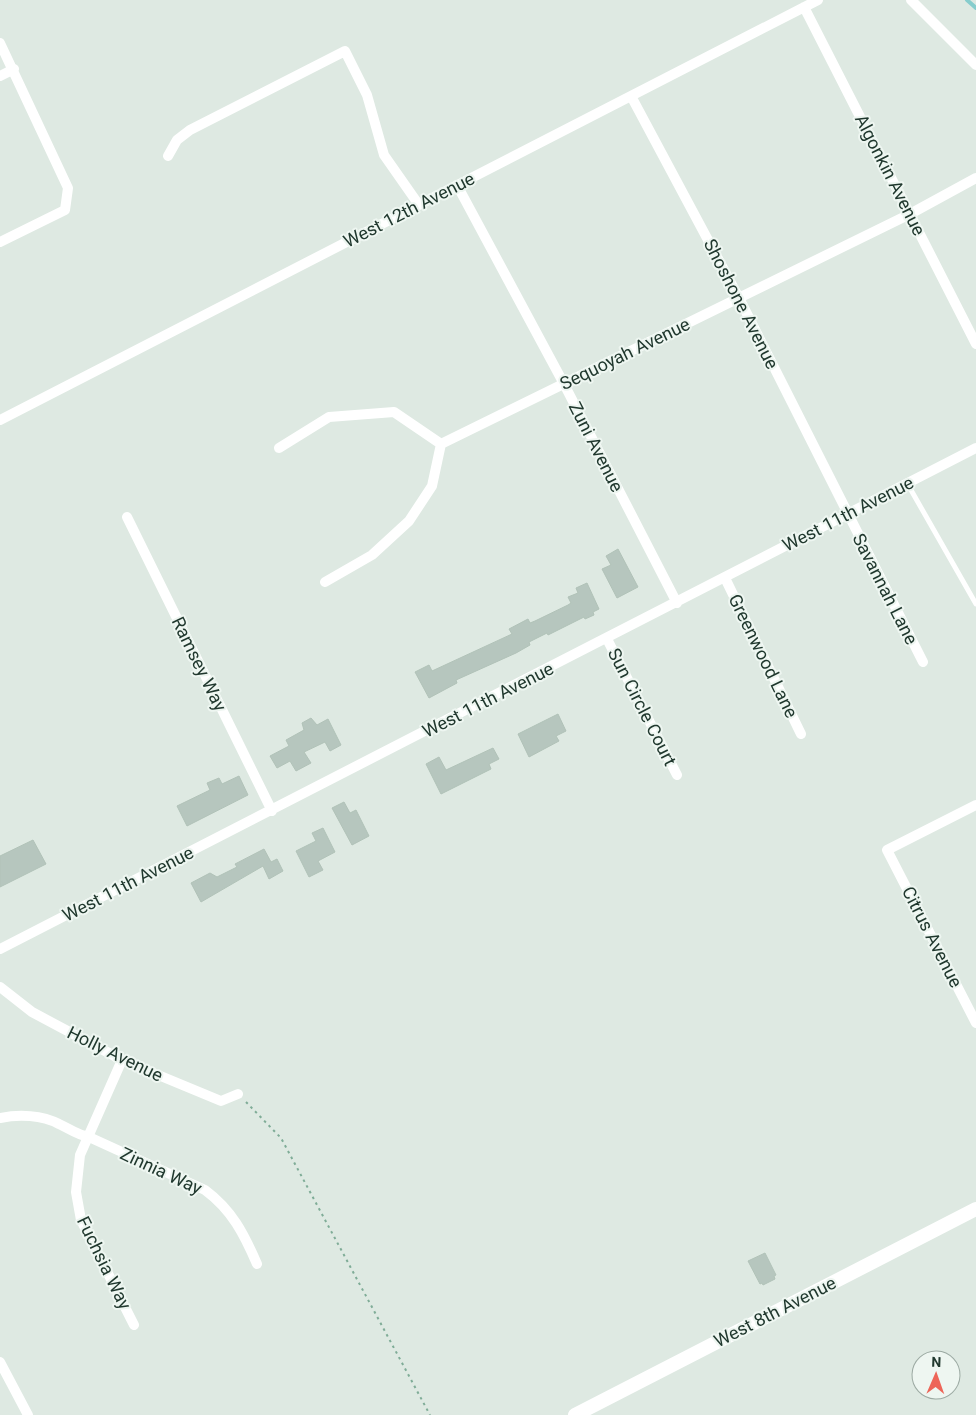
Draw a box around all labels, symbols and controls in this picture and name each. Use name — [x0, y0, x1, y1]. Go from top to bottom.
street label: Algonkin Avenue — [851, 111, 930, 239]
street label: West 12th Avenue — [340, 167, 478, 252]
street label: Shoshone Avenue — [700, 235, 783, 372]
street label: Sequoyah Avenue — [556, 313, 693, 394]
street label: Zuni Avenue — [565, 398, 628, 495]
street label: West 11th Avenue — [779, 471, 917, 556]
street label: Savannah Lane — [848, 530, 922, 648]
street label: Greenwood Lane — [724, 591, 802, 721]
street label: Ramsey Way — [168, 613, 232, 715]
street label: Sun Circle Court — [604, 644, 681, 769]
street label: West 11th Avenue — [419, 657, 557, 742]
street label: West 11th Avenue — [59, 841, 197, 926]
street label: Citrus Avenue — [898, 883, 967, 991]
street label: Holly Avenue — [64, 1021, 166, 1086]
street label: Zinnia Way — [117, 1143, 206, 1199]
street label: Fuchsia Way — [73, 1213, 136, 1313]
street label: West 8th Avenue — [710, 1272, 839, 1351]
north arrow — [911, 1350, 961, 1400]
text: N — [931, 1354, 942, 1370]

